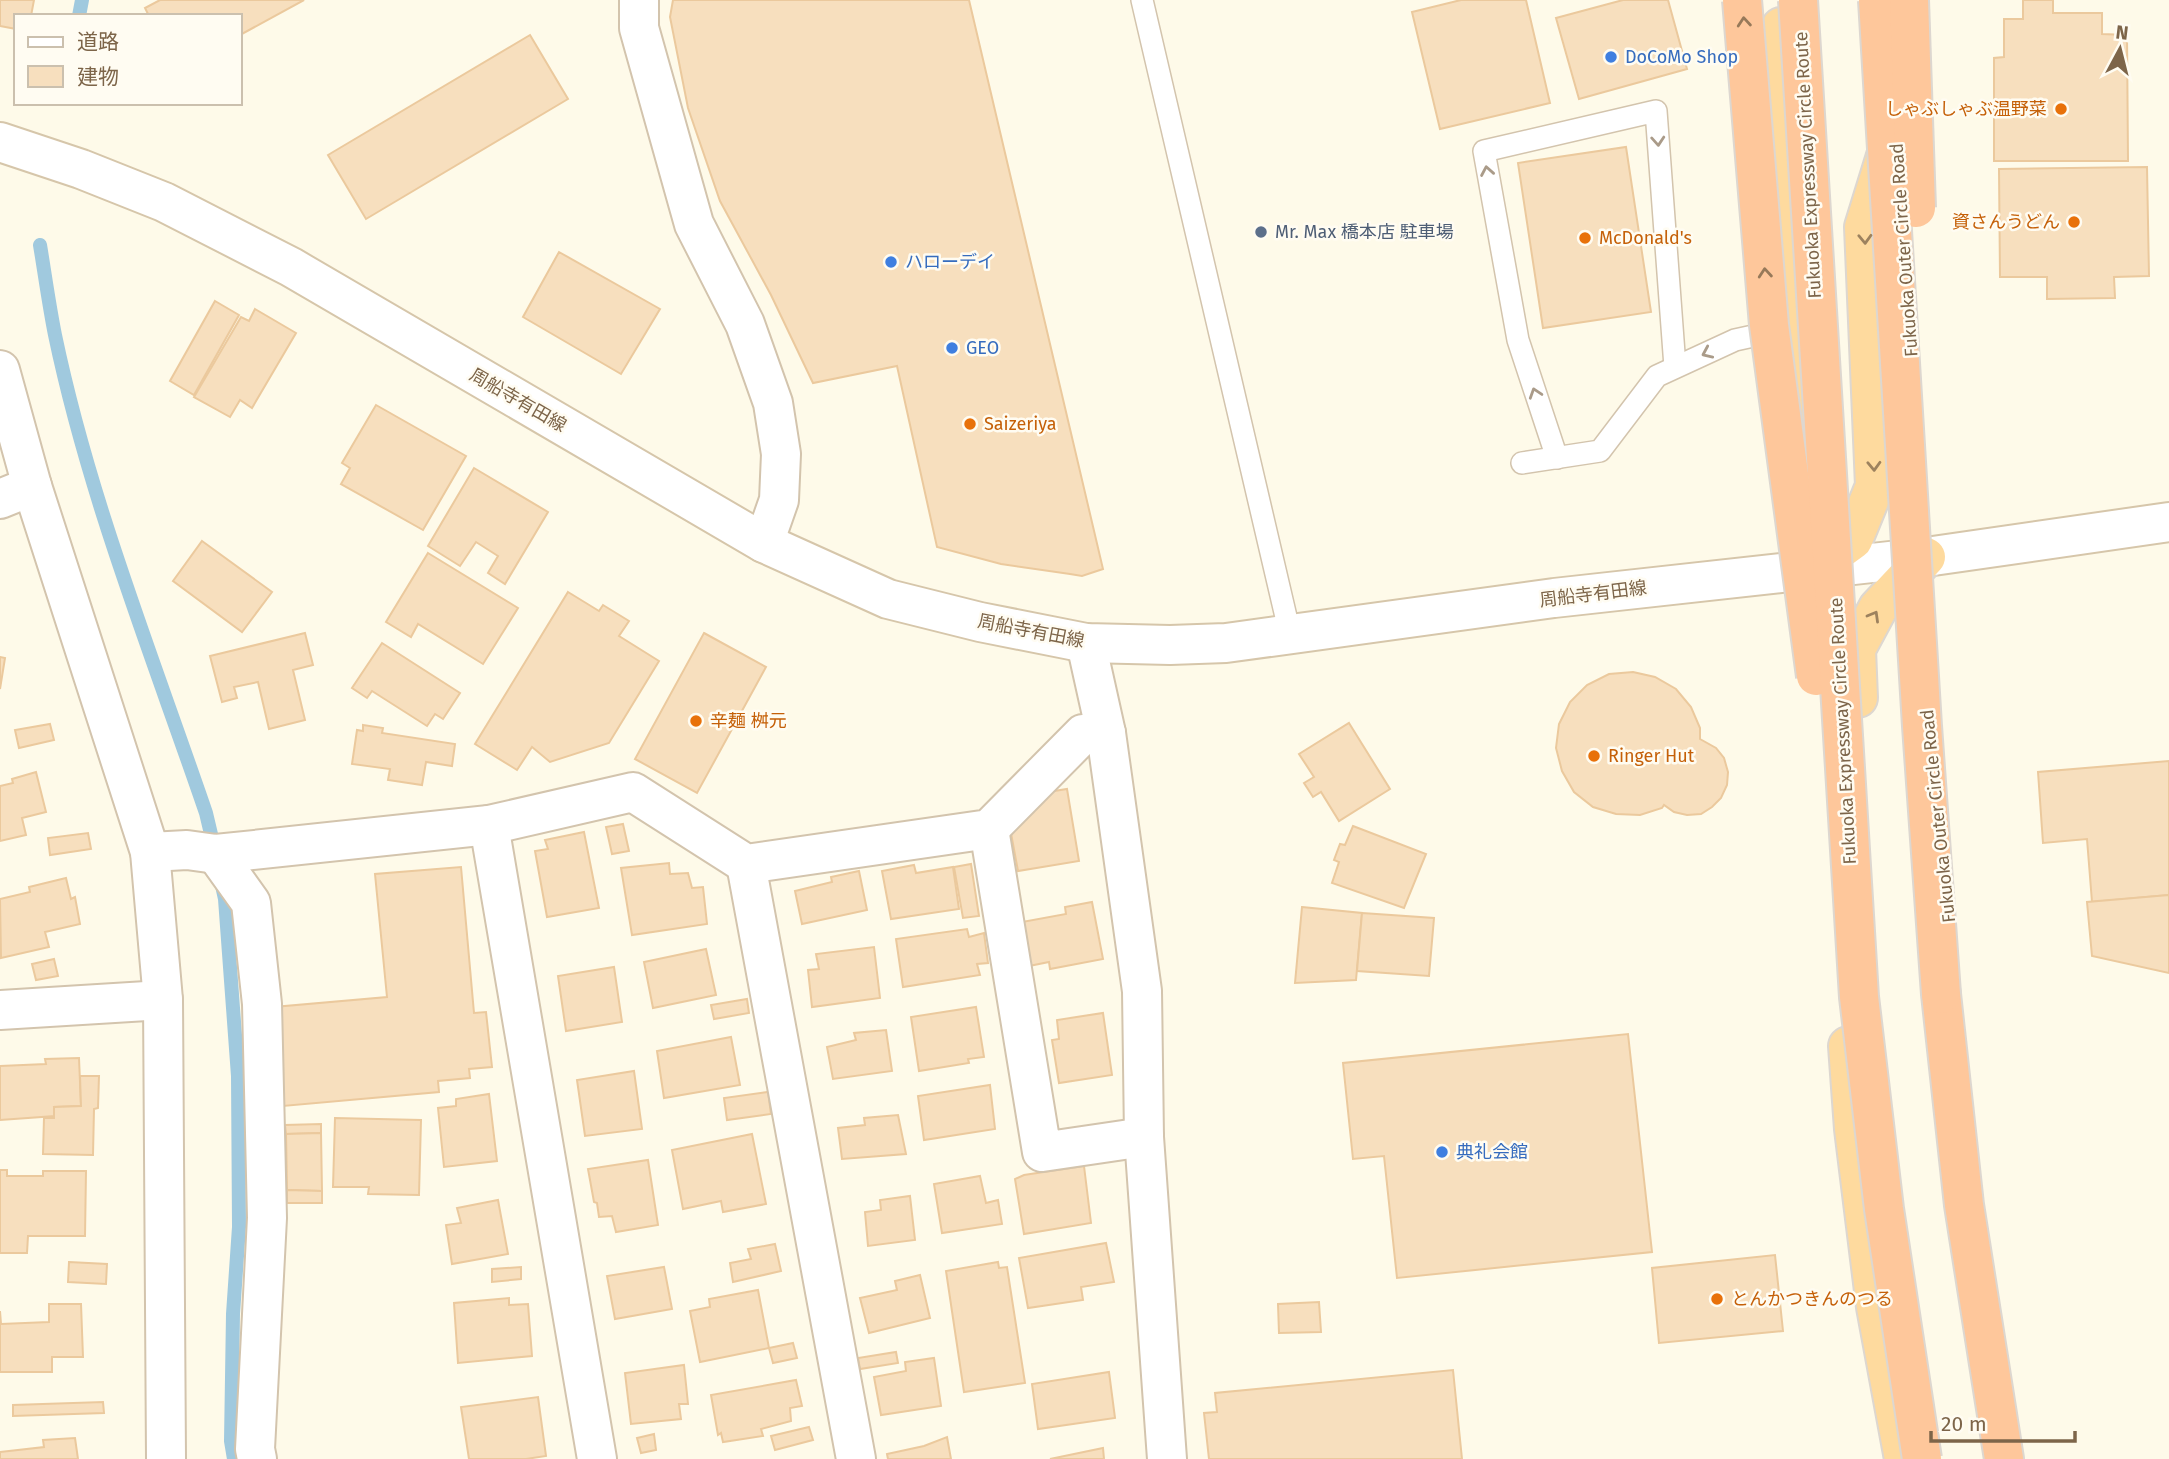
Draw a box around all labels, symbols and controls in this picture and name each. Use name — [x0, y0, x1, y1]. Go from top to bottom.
legend — [14, 14, 242, 105]
north arrow — [2085, 14, 2155, 84]
one-way arrow — [1737, 16, 1752, 27]
text: N — [2114, 20, 2130, 45]
text: 道路 — [77, 29, 119, 55]
street label: Fukuoka Expressway Circle Route — [1790, 31, 1826, 299]
place label: DoCoMo Shop — [1625, 46, 1738, 68]
marker: DoCoMo Shop — [1603, 49, 1619, 65]
text: 建物 — [77, 64, 119, 90]
place label: しゃぶしゃぶ温野菜 — [1885, 98, 2047, 120]
marker: しゃぶしゃぶ温野菜 — [2053, 101, 2069, 117]
one-way arrow — [1650, 136, 1665, 147]
street label: Fukuoka Outer Circle Road — [1886, 142, 1922, 358]
one-way arrow — [1480, 165, 1495, 177]
place label: 資さんうどん — [1952, 211, 2060, 233]
marker: 資さんうどん — [2066, 214, 2082, 230]
place label: Mr. Max 橋本店 駐車場 — [1275, 221, 1454, 243]
marker: Mr. Max 橋本店 駐車場 — [1253, 224, 1269, 240]
place label: McDonald's — [1599, 227, 1692, 249]
marker: McDonald's — [1577, 230, 1593, 246]
one-way arrow — [1857, 233, 1872, 244]
place label: ハローデイ — [905, 251, 995, 273]
marker: ハローデイ — [883, 254, 899, 270]
one-way arrow — [1758, 268, 1773, 279]
place label: GEO — [966, 337, 999, 359]
marker: GEO — [944, 340, 960, 356]
one-way arrow — [1702, 345, 1714, 359]
street label: 周船寺有田線 — [466, 363, 570, 437]
one-way arrow — [1529, 388, 1544, 400]
place label: Saizeriya — [984, 413, 1057, 435]
marker: Saizeriya — [962, 416, 978, 432]
one-way arrow — [1867, 461, 1882, 472]
street label: 周船寺有田線 — [1538, 577, 1648, 611]
street label: Fukuoka Expressway Circle Route — [1825, 597, 1861, 865]
street label: 周船寺有田線 — [976, 610, 1086, 652]
one-way arrow — [1866, 611, 1879, 624]
street label: Fukuoka Outer Circle Road — [1916, 708, 1960, 924]
place label: 辛麺 桝元 — [710, 710, 787, 732]
marker: 辛麺 桝元 — [688, 713, 704, 729]
place label: Ringer Hut — [1608, 745, 1695, 767]
marker: Ringer Hut — [1586, 748, 1602, 764]
place label: 典礼会館 — [1456, 1141, 1528, 1163]
marker: 典礼会館 — [1434, 1144, 1450, 1160]
place label: とんかつきんのつる — [1731, 1288, 1893, 1310]
marker: とんかつきんのつる — [1709, 1291, 1725, 1307]
scale bar — [1931, 1400, 2074, 1444]
text: 20 m — [1941, 1411, 1987, 1437]

